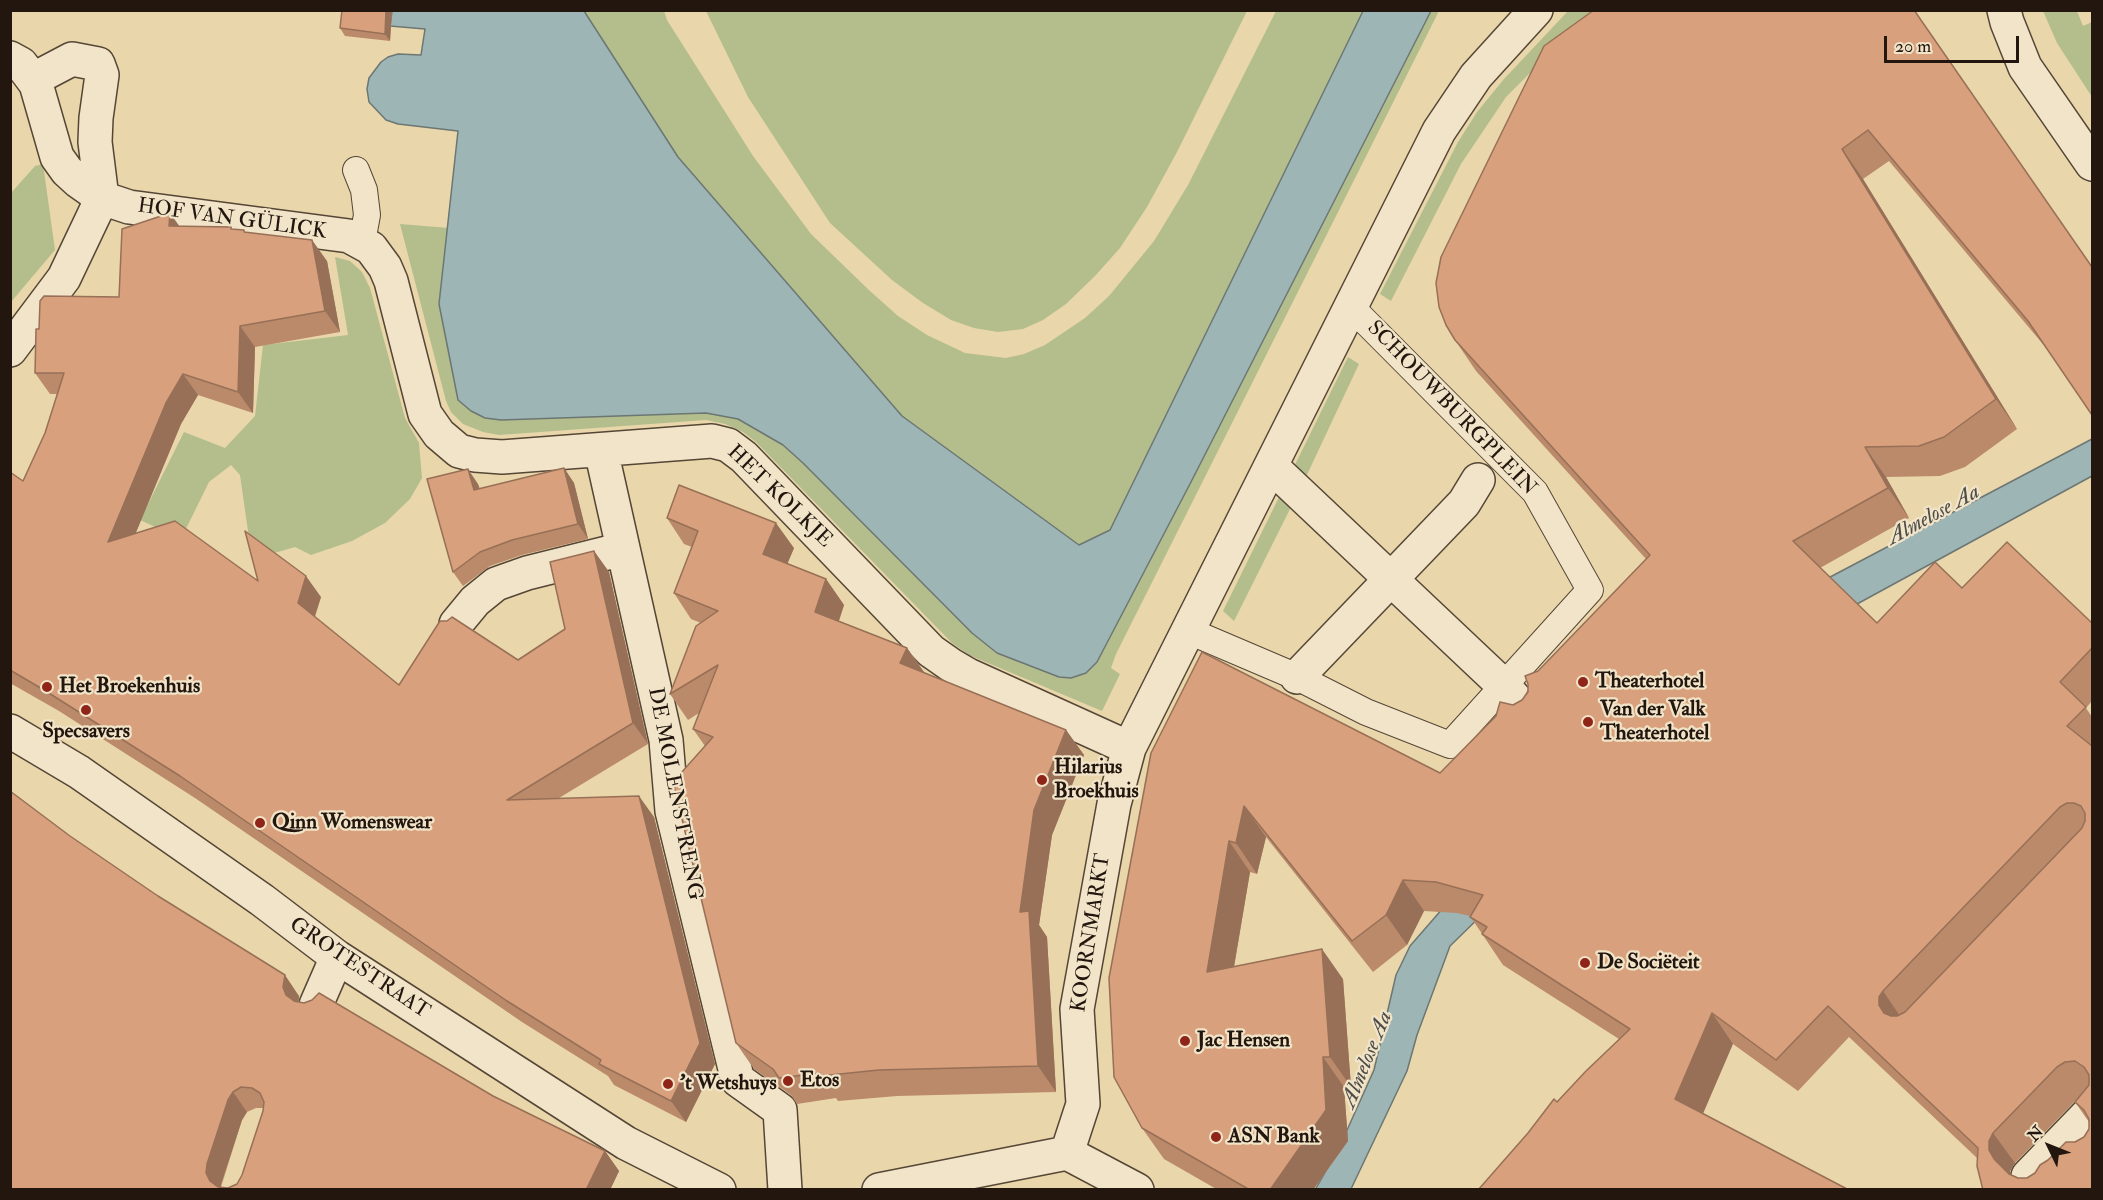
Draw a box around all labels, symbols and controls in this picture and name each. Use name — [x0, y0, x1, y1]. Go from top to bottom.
scale bar — [1887, 24, 2022, 62]
text: 20 m — [1895, 35, 1931, 58]
street label: HOF VAN GÜLICK — [136, 194, 328, 246]
street label: SCHOUWBURGPLEIN — [1361, 316, 1541, 502]
street label: HET KOLKJE — [721, 441, 837, 553]
water label: Almelose Aa — [1883, 480, 1985, 552]
place label: Theaterhotel — [1595, 669, 1704, 695]
place label: Het Broekenhuis — [59, 674, 200, 700]
marker: Theaterhotel — [1576, 675, 1590, 689]
marker: Het Broekenhuis — [40, 680, 54, 694]
street label: DE MOLENSTRENG — [641, 685, 707, 903]
place label: Van der Valk Theaterhotel — [1600, 697, 1709, 747]
marker: Specsavers — [79, 703, 93, 717]
marker: Van der Valk Theaterhotel — [1581, 715, 1595, 729]
place label: Specsavers — [42, 719, 130, 745]
place label: Hilarius Broekhuis — [1054, 755, 1139, 805]
marker: Hilarius Broekhuis — [1035, 773, 1049, 787]
place label: Qinn Womenswear — [272, 810, 432, 836]
marker: Qinn Womenswear — [253, 816, 267, 830]
street label: KOORNMARKT — [1067, 852, 1117, 1014]
street label: GROTESTRAAT — [284, 913, 434, 1025]
place label: De Sociëteit — [1597, 950, 1700, 976]
marker: De Sociëteit — [1578, 956, 1592, 970]
water label: Almelose Aa — [1337, 1008, 1399, 1112]
place label: Jac Hensen — [1197, 1028, 1290, 1054]
marker: Jac Hensen — [1178, 1034, 1192, 1048]
place label: Etos — [800, 1068, 839, 1094]
place label: 't Wetshuys — [680, 1071, 777, 1097]
marker: Etos — [781, 1074, 795, 1088]
marker: 't Wetshuys — [661, 1077, 675, 1091]
north arrow — [2019, 1116, 2079, 1176]
text: N — [2024, 1122, 2048, 1146]
place label: ASN Bank — [1228, 1124, 1320, 1150]
marker: ASN Bank — [1209, 1130, 1223, 1144]

